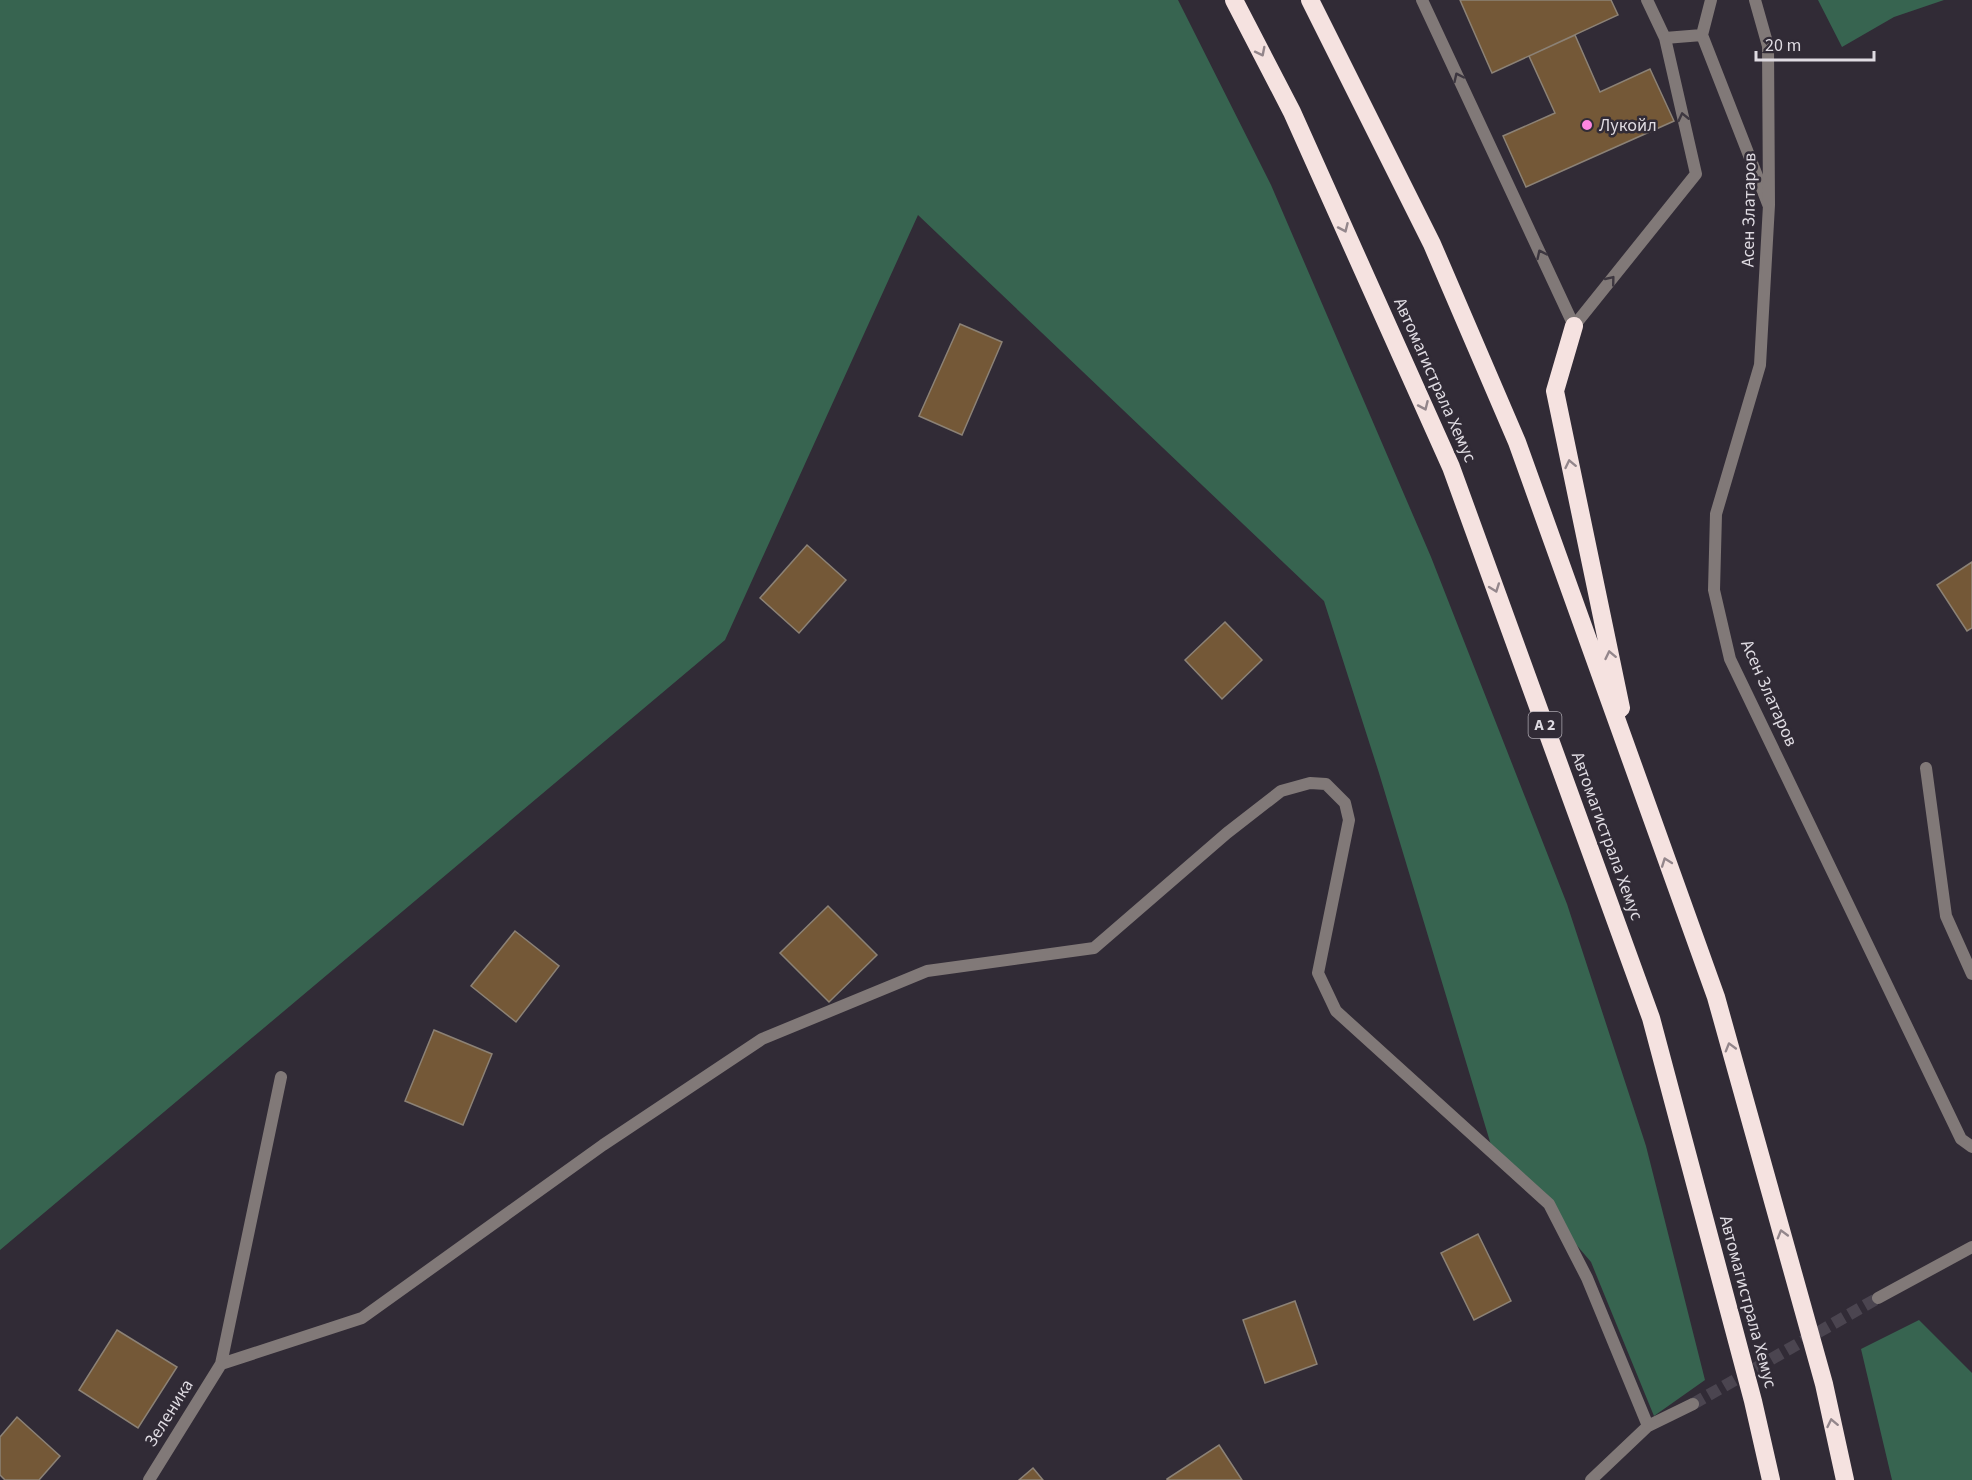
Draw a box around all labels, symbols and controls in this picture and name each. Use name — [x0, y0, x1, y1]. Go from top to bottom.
scale bar — [1756, 24, 1874, 62]
text: 20 m — [1765, 33, 1801, 58]
one-way arrow — [1254, 46, 1265, 56]
one-way arrow — [1453, 73, 1465, 84]
one-way arrow — [1678, 112, 1691, 122]
place label: Лукойл — [1599, 113, 1657, 138]
marker: Лукойл — [1580, 118, 1594, 132]
street label: Асен Златаров — [1736, 153, 1762, 267]
one-way arrow — [1337, 222, 1349, 233]
one-way arrow — [1536, 249, 1548, 260]
one-way arrow — [1604, 276, 1615, 287]
street label: Автомагистрала Хемус — [1387, 294, 1483, 466]
one-way arrow — [1417, 400, 1429, 411]
one-way arrow — [1564, 460, 1577, 470]
one-way arrow — [1487, 582, 1500, 592]
street label: Асен Златаров — [1734, 636, 1804, 750]
one-way arrow — [1604, 651, 1617, 661]
road number: A 2 — [1528, 712, 1562, 738]
street label: Автомагистрала Хемус — [1565, 748, 1649, 924]
one-way arrow — [1661, 857, 1674, 868]
one-way arrow — [1724, 1042, 1737, 1052]
street label: Автомагистрала Хемус — [1713, 1213, 1783, 1391]
one-way arrow — [1777, 1229, 1789, 1240]
street label: Зеленика — [138, 1374, 200, 1452]
one-way arrow — [1827, 1418, 1840, 1428]

